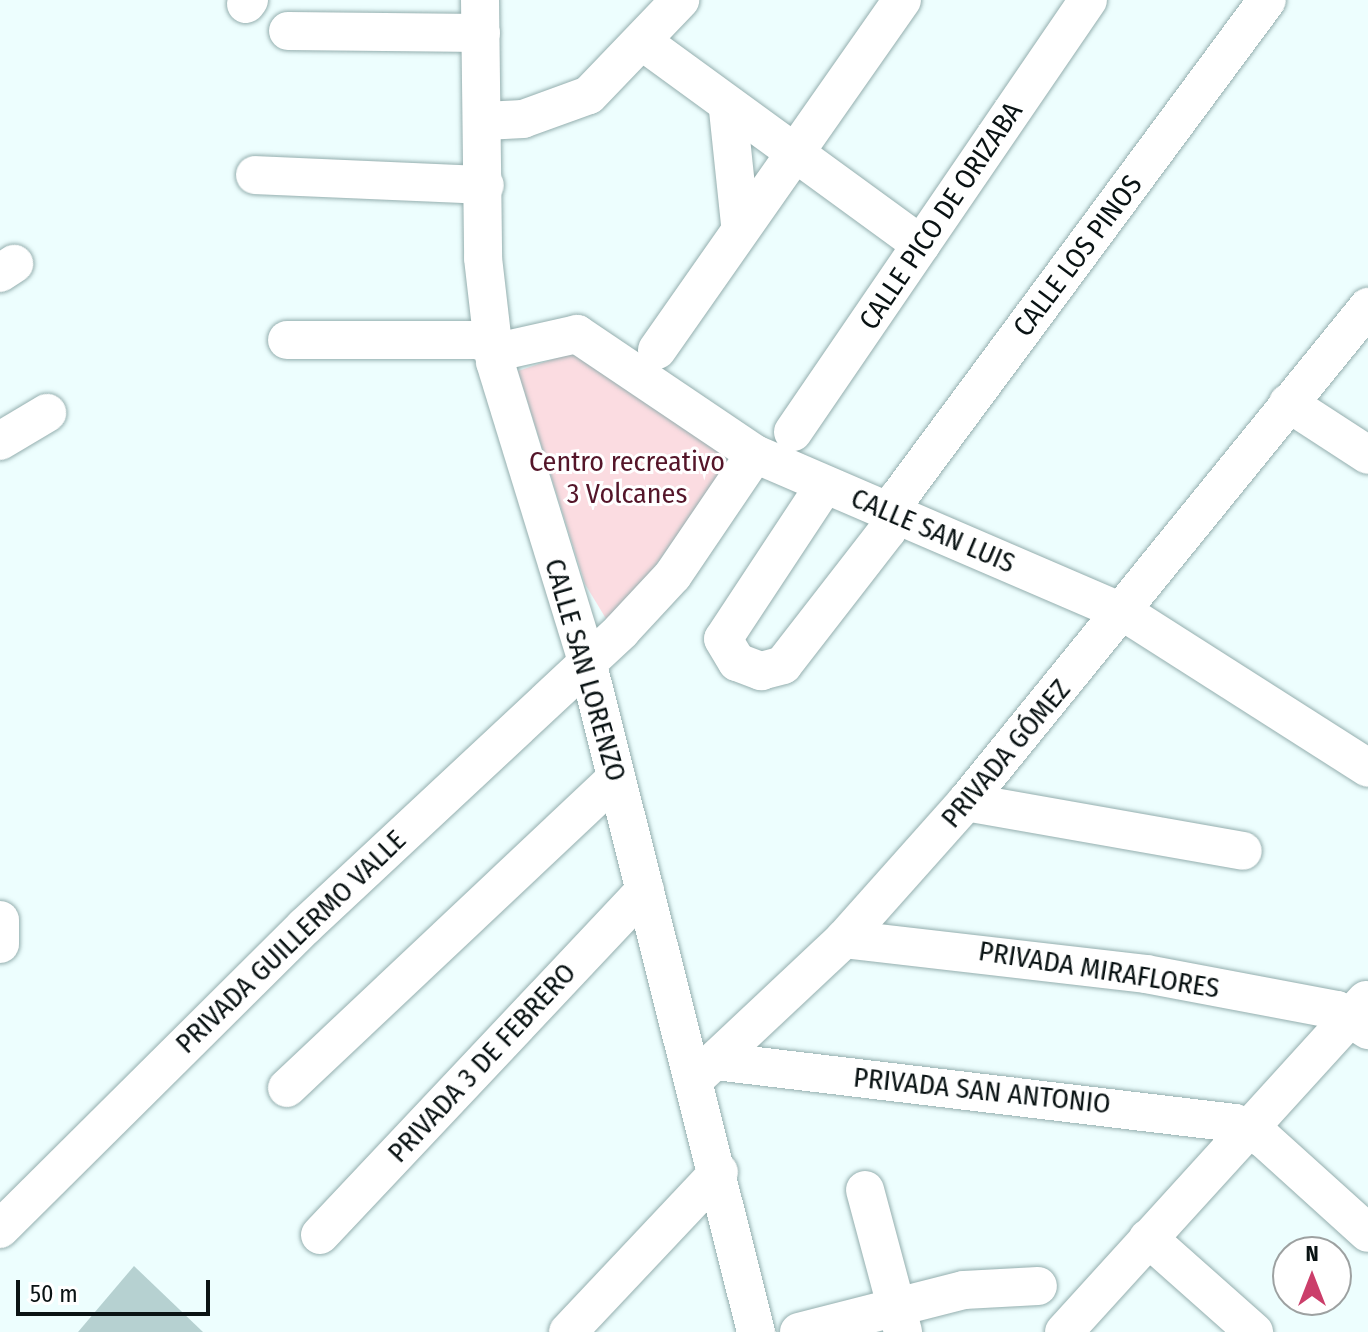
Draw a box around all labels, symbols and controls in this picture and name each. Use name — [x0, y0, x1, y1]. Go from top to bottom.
street label: CALLE PICO DE ORIZABA — [852, 96, 1030, 336]
street label: CALLE LOS PINOS — [1006, 169, 1150, 343]
park label: Centro recreativo 3 Volcanes — [529, 445, 725, 511]
street label: CALLE SAN LUIS — [846, 481, 1020, 581]
street label: CALLE SAN LORENZO — [537, 555, 633, 785]
street label: PRIVADA GÓMEZ — [934, 673, 1078, 835]
street label: PRIVADA GUILLERMO VALLE — [169, 823, 413, 1061]
street label: PRIVADA MIRAFLORES — [976, 934, 1222, 1006]
street label: PRIVADA 3 DE FEBRERO — [381, 956, 583, 1170]
street label: PRIVADA SAN ANTONIO — [852, 1061, 1112, 1121]
north arrow — [1272, 1236, 1352, 1316]
text: N — [1305, 1240, 1319, 1267]
scale bar — [20, 1264, 214, 1314]
text: 50 m — [30, 1280, 78, 1308]

